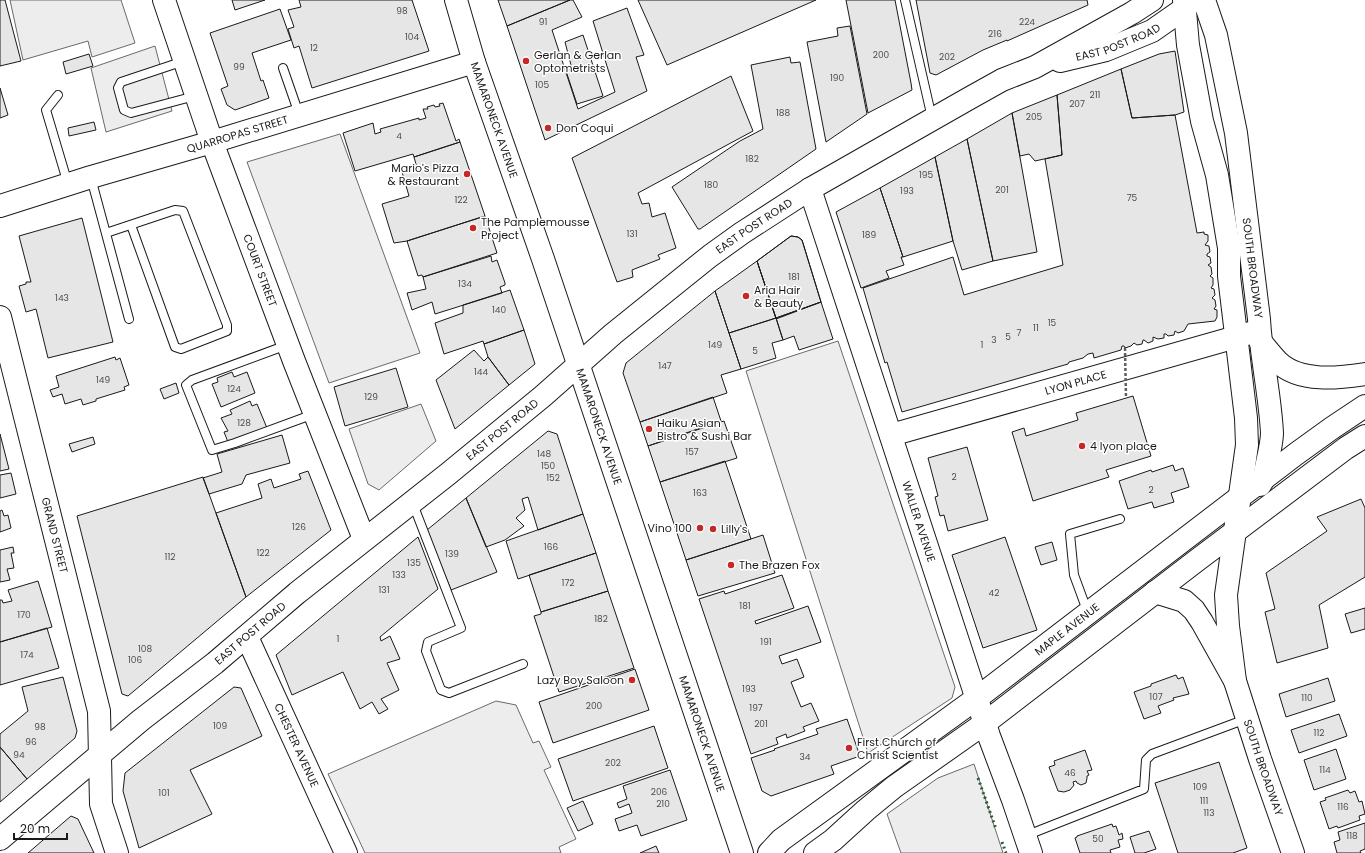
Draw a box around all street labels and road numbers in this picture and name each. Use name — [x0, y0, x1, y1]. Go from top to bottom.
street label: EAST POST ROAD — [1074, 19, 1164, 65]
street label: MAMARONECK AVENUE — [467, 60, 522, 180]
street label: QUARROPAS STREET — [185, 111, 290, 157]
street label: EAST POST ROAD — [712, 194, 796, 258]
street label: SOUTH BROADWAY — [1239, 217, 1267, 320]
street label: COURT STREET — [239, 232, 281, 309]
street label: MAMARONECK AVENUE — [572, 366, 626, 487]
street label: LYON PLACE — [1043, 366, 1108, 399]
street label: EAST POST ROAD — [462, 395, 542, 464]
street label: WALLER AVENUE — [898, 479, 940, 564]
street label: GRAND STREET — [38, 496, 72, 575]
street label: EAST POST ROAD — [211, 598, 289, 668]
street label: MAPLE AVENUE — [1031, 599, 1103, 659]
street label: MAMARONECK AVENUE — [675, 673, 729, 794]
street label: CHESTER AVENUE — [270, 701, 323, 790]
street label: SOUTH BROADWAY — [1240, 717, 1288, 819]

